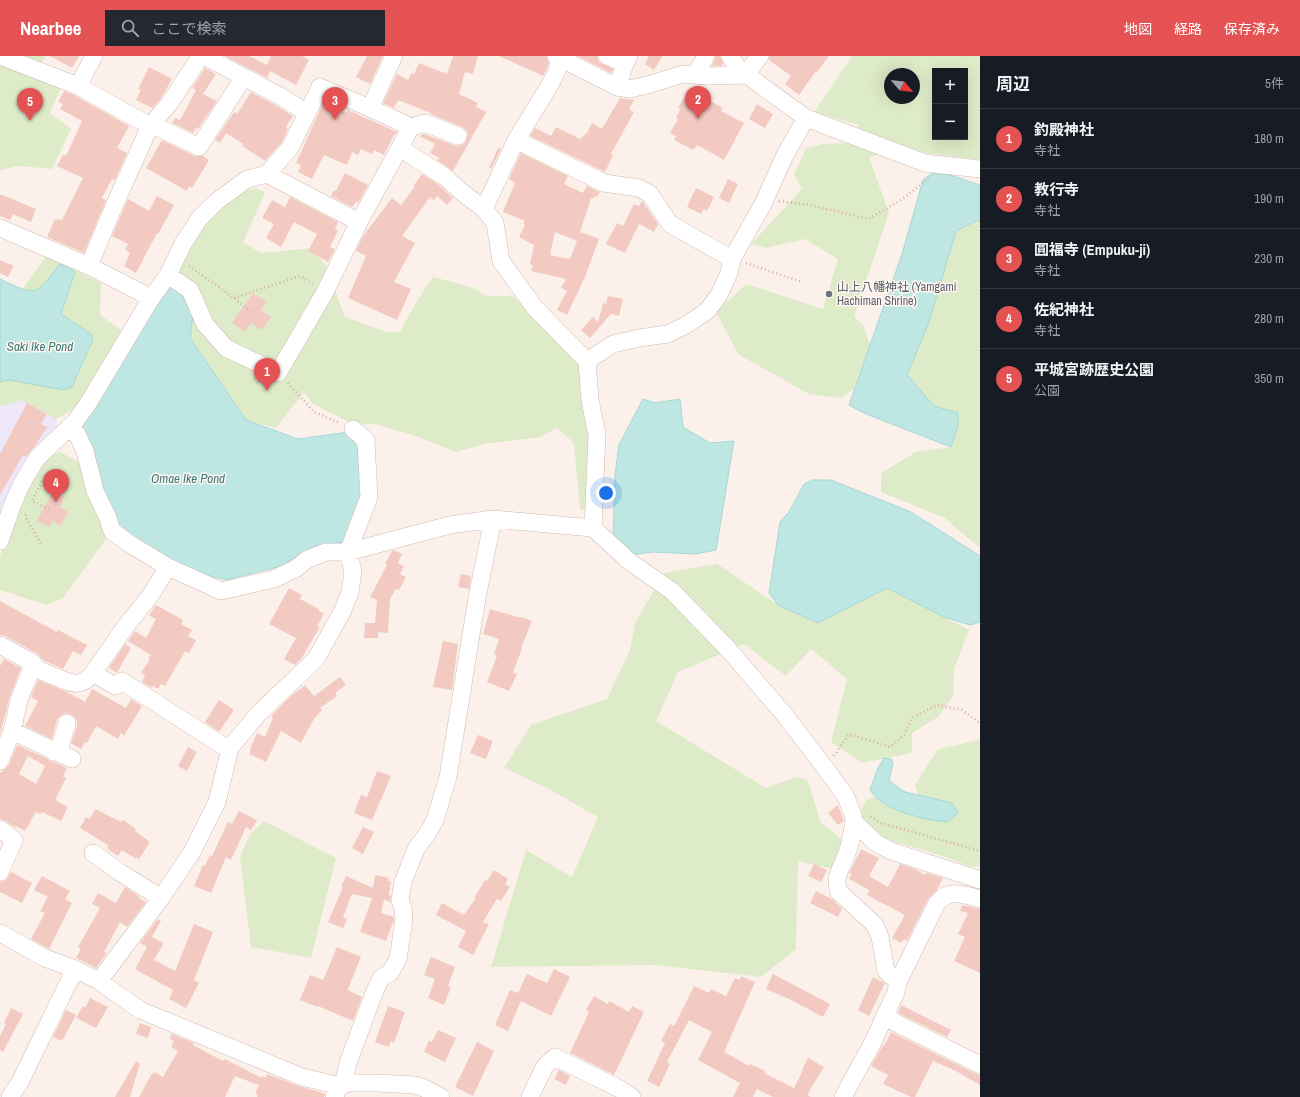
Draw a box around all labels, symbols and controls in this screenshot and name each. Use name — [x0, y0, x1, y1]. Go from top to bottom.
search box — [105, 10, 385, 46]
text: Nearbee — [20, 15, 81, 41]
icon: search — [119, 17, 141, 39]
text: ここで検索 — [151, 18, 227, 39]
text: 地図 — [1124, 20, 1152, 38]
text: 経路 — [1174, 20, 1202, 38]
text: 保存済み — [1224, 20, 1280, 38]
north arrow — [884, 68, 920, 104]
map controls — [932, 68, 968, 140]
button: + — [932, 68, 968, 104]
text: 周辺 — [996, 72, 1030, 95]
text: 5件 — [1265, 75, 1284, 92]
pin: 2 — [685, 86, 711, 119]
pin: 3 — [322, 87, 348, 120]
pin: 5 — [17, 88, 43, 121]
button: − — [932, 104, 968, 140]
text: 釣殿神社 — [1034, 119, 1094, 140]
text: 1 — [1006, 130, 1012, 147]
text: 180 m — [1254, 130, 1284, 147]
text: 寺社 — [1034, 142, 1060, 159]
text: 教行寺 — [1034, 179, 1079, 200]
text: 2 — [1006, 190, 1012, 207]
text: 190 m — [1254, 190, 1284, 207]
text: 寺社 — [1034, 202, 1060, 219]
text: 圓福寺 (Empuku-ji) — [1034, 239, 1150, 260]
text: 3 — [1006, 250, 1012, 267]
text: 230 m — [1254, 250, 1284, 267]
text: 寺社 — [1034, 262, 1060, 279]
place label: 山上八幡神社 (Yamgami Hachiman Shrine) — [837, 279, 956, 309]
marker: 山上八幡神社 (Yamgami Hachiman Shrine) — [824, 289, 834, 299]
text: 佐紀神社 — [1034, 299, 1094, 320]
text: 4 — [1006, 310, 1012, 327]
text: 280 m — [1254, 310, 1284, 327]
text: 寺社 — [1034, 322, 1060, 339]
water label: Saki Ike Pond — [7, 338, 73, 355]
pin: 1 — [254, 358, 280, 391]
text: 平城宮跡歴史公園 — [1034, 359, 1154, 380]
text: 5 — [1006, 370, 1012, 387]
text: 350 m — [1254, 370, 1284, 387]
text: 公園 — [1034, 382, 1060, 399]
pin: 4 — [43, 469, 69, 502]
water label: Omae Ike Pond — [151, 470, 225, 487]
your location — [596, 483, 616, 503]

